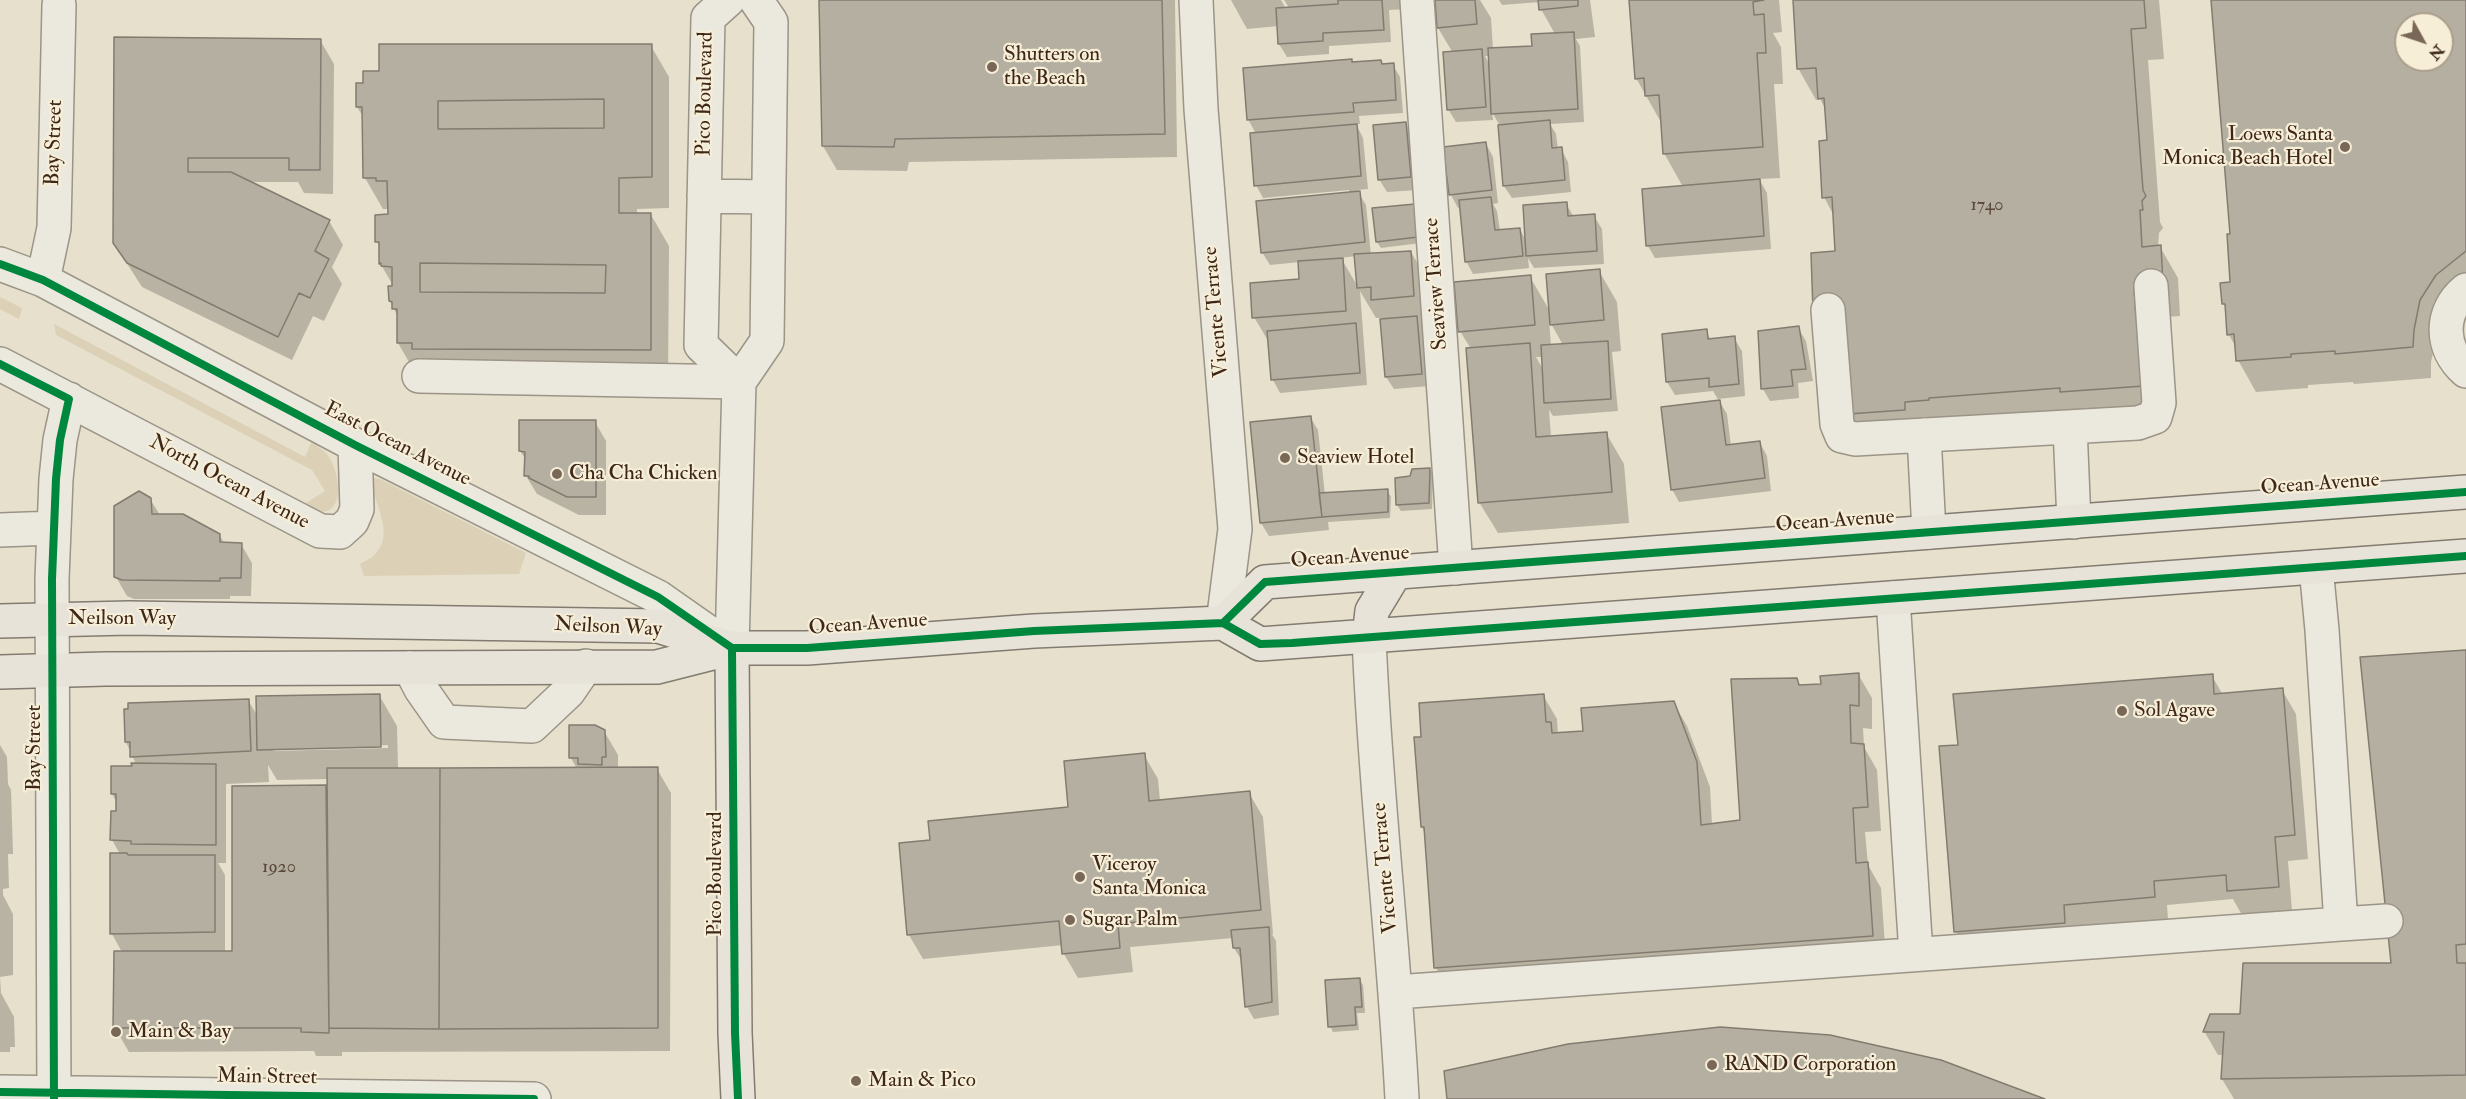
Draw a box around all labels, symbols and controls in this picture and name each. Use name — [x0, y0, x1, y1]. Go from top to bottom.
north arrow — [2394, 12, 2454, 72]
street label: Pico Boulevard — [692, 31, 720, 157]
text: N — [2424, 40, 2449, 64]
place label: Shutters on the Beach — [1004, 42, 1100, 92]
marker: Shutters on the Beach — [985, 60, 999, 74]
street label: Bay Street — [41, 99, 69, 187]
place label: Loews Santa Monica Beach Hotel — [2162, 122, 2333, 172]
marker: Loews Santa Monica Beach Hotel — [2338, 140, 2352, 154]
house number: 1740 — [1970, 195, 2004, 217]
street label: Seaview Terrace — [1420, 217, 1454, 351]
street label: Vicente Terrace — [1199, 245, 1235, 379]
street label: East Ocean Avenue — [319, 397, 475, 493]
street label: North Ocean Avenue — [145, 430, 313, 536]
place label: Seaview Hotel — [1297, 445, 1414, 471]
marker: Seaview Hotel — [1278, 451, 1292, 465]
place label: Cha Cha Chicken — [569, 461, 718, 487]
marker: Cha Cha Chicken — [550, 467, 564, 481]
street label: Ocean Avenue — [2260, 468, 2380, 502]
street label: Ocean Avenue — [1775, 505, 1895, 539]
street label: Ocean Avenue — [1290, 541, 1410, 575]
street label: Neilson Way — [68, 606, 176, 632]
street label: Ocean Avenue — [808, 608, 928, 642]
street label: Neilson Way — [553, 613, 663, 643]
place label: Sol Agave — [2134, 698, 2215, 724]
marker: Sol Agave — [2115, 704, 2129, 718]
street label: Bay Street — [22, 705, 48, 791]
street label: Vicente Terrace — [1368, 801, 1404, 935]
street label: Pico Boulevard — [703, 811, 729, 937]
place label: Viceroy Santa Monica — [1092, 852, 1206, 902]
house number: 1920 — [262, 857, 296, 879]
marker: Viceroy Santa Monica — [1073, 870, 1087, 884]
place label: Sugar Palm — [1082, 907, 1178, 933]
marker: Sugar Palm — [1063, 913, 1077, 927]
place label: Main & Bay — [128, 1019, 231, 1045]
marker: Main & Bay — [109, 1025, 123, 1039]
place label: RAND Corporation — [1724, 1052, 1896, 1078]
marker: RAND Corporation — [1705, 1058, 1719, 1072]
street label: Main Street — [217, 1065, 317, 1091]
place label: Main & Pico — [868, 1068, 976, 1094]
marker: Main & Pico — [849, 1074, 863, 1088]

